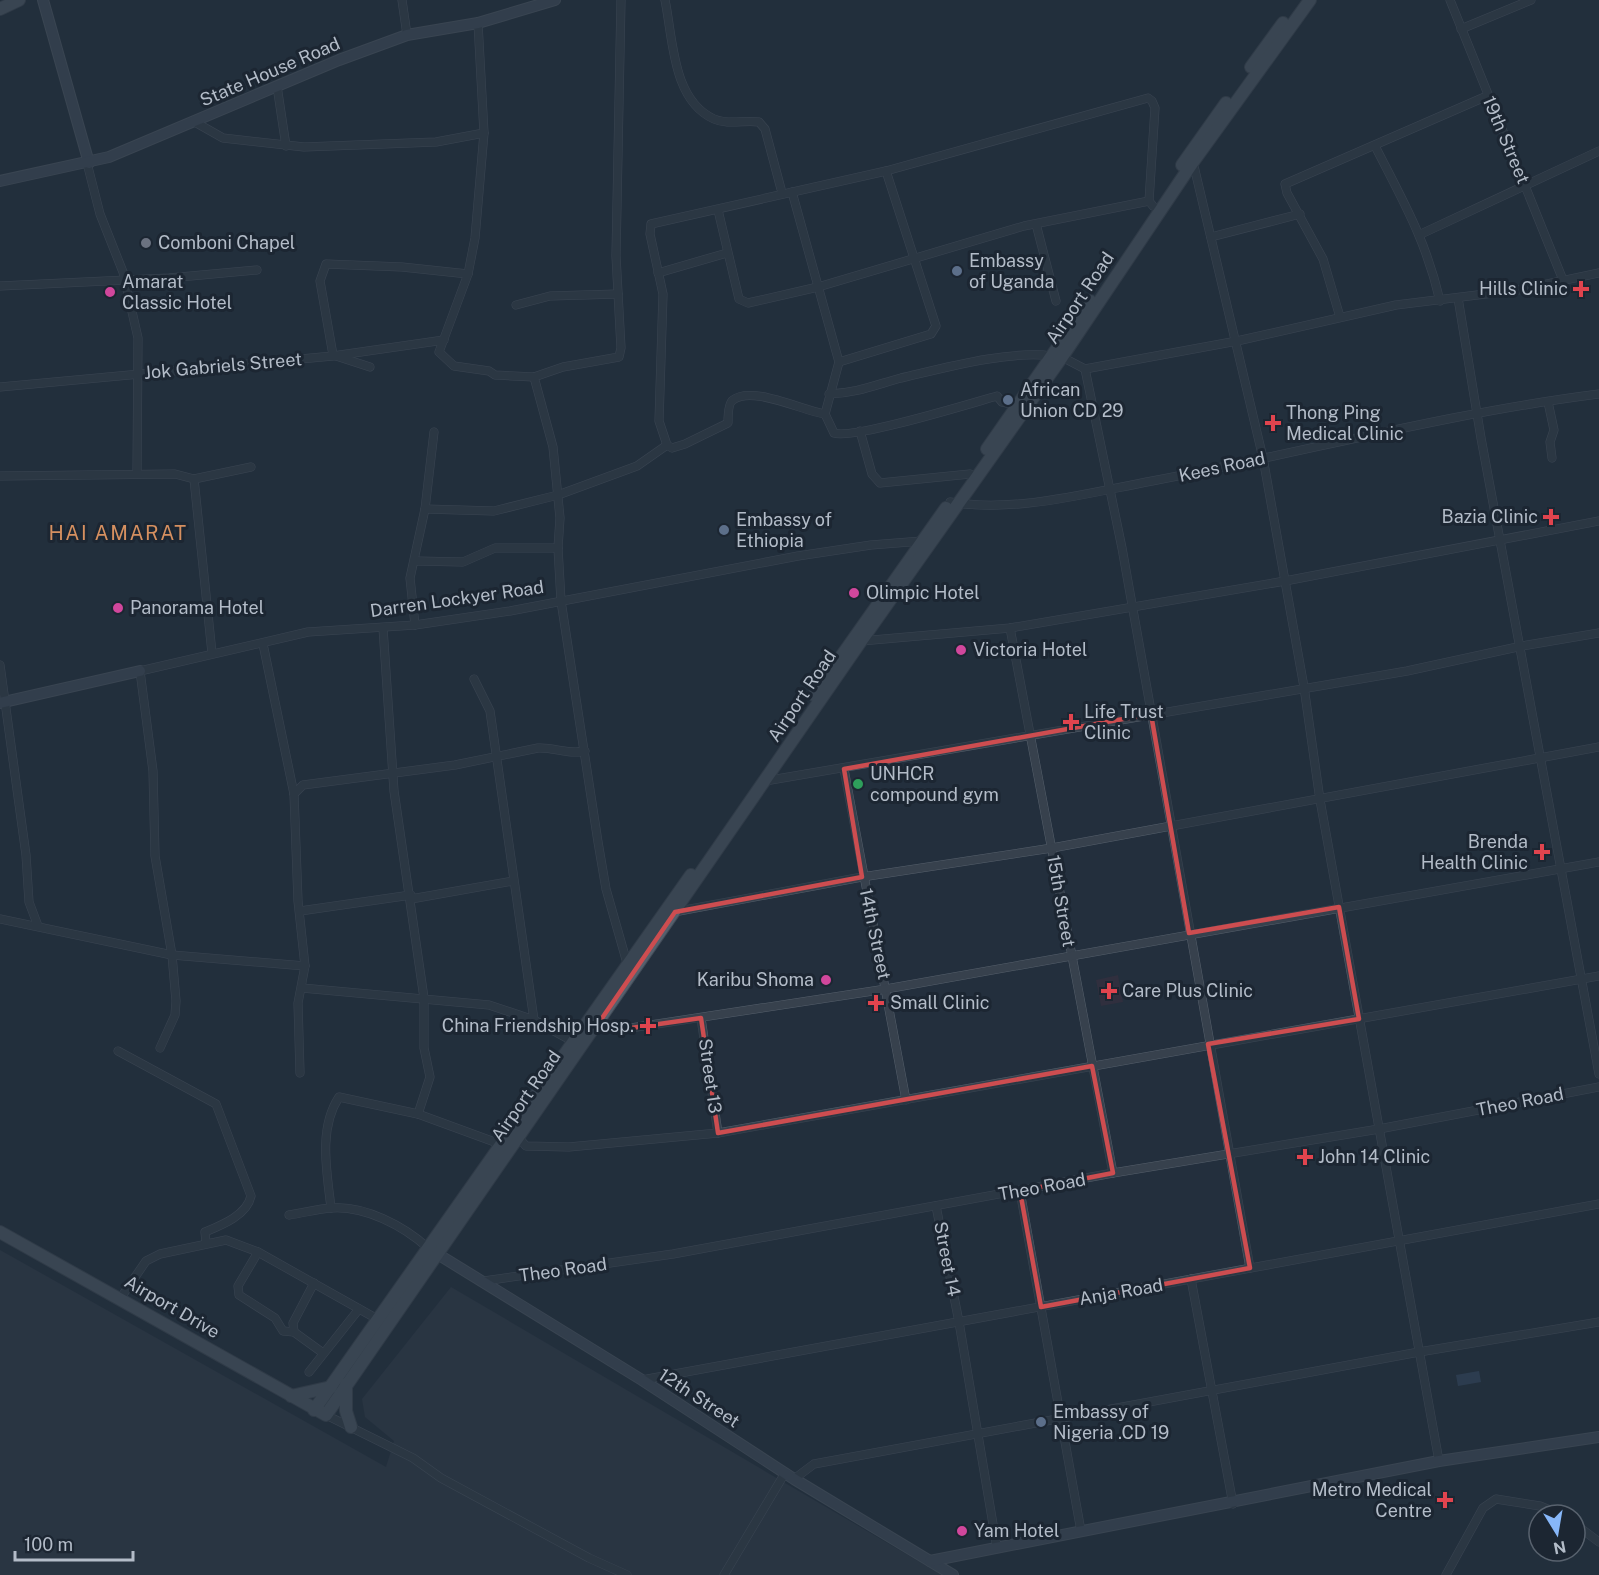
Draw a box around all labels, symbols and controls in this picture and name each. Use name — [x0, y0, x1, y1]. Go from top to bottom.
street label: State House Road — [197, 33, 343, 110]
street label: 19th Street — [1479, 93, 1534, 187]
place label: Comboni Chapel — [158, 232, 295, 253]
marker: Comboni Chapel — [139, 236, 153, 250]
street label: Airport Road — [1041, 248, 1118, 348]
place label: Embassy of Uganda — [969, 250, 1054, 292]
marker: Embassy of Uganda — [950, 264, 964, 278]
place label: Amarat Classic Hotel — [122, 271, 232, 313]
place label: Hills Clinic — [1479, 278, 1568, 299]
marker: Hills Clinic — [1572, 280, 1590, 298]
marker: Amarat Classic Hotel — [103, 285, 117, 299]
street label: Jok Gabriels Street — [143, 348, 303, 383]
place label: African Union CD 29 — [1020, 379, 1124, 421]
marker: African Union CD 29 — [1001, 393, 1015, 407]
place label: Thong Ping Medical Clinic — [1286, 402, 1404, 444]
marker: Thong Ping Medical Clinic — [1264, 414, 1282, 432]
street label: Kees Road — [1177, 447, 1267, 486]
place label: Bazia Clinic — [1442, 506, 1538, 527]
marker: Bazia Clinic — [1542, 508, 1560, 526]
place label: Embassy of Ethiopia — [736, 509, 832, 551]
district label: HAI AMARAT — [48, 521, 188, 545]
marker: Embassy of Ethiopia — [717, 523, 731, 537]
street label: Darren Lockyer Road — [369, 576, 545, 621]
place label: Olimpic Hotel — [866, 582, 980, 603]
marker: Olimpic Hotel — [847, 586, 861, 600]
place label: Panorama Hotel — [130, 597, 264, 618]
marker: Panorama Hotel — [111, 601, 125, 615]
place label: Victoria Hotel — [973, 639, 1088, 660]
marker: Victoria Hotel — [954, 643, 968, 657]
street label: Airport Road — [763, 646, 840, 746]
place label: Life Trust Clinic — [1084, 701, 1164, 743]
marker: Life Trust Clinic — [1062, 713, 1080, 731]
place label: UNHCR compound gym — [870, 763, 999, 805]
marker: UNHCR compound gym — [851, 777, 865, 791]
place label: Brenda Health Clinic — [1421, 831, 1528, 873]
marker: Brenda Health Clinic — [1533, 843, 1551, 861]
street label: 15th Street — [1043, 853, 1080, 949]
street label: 14th Street — [856, 886, 895, 982]
place label: Karibu Shoma — [697, 969, 814, 990]
marker: Karibu Shoma — [819, 973, 833, 987]
place label: Care Plus Clinic — [1122, 980, 1253, 1001]
marker: Care Plus Clinic — [1100, 982, 1118, 1000]
place label: Small Clinic — [890, 992, 990, 1013]
marker: Small Clinic — [867, 994, 885, 1012]
place label: China Friendship Hosp. — [442, 1015, 634, 1036]
marker: China Friendship Hosp. — [639, 1017, 657, 1035]
street label: Street 13 — [695, 1037, 726, 1115]
street label: Airport Road — [487, 1046, 565, 1145]
street label: Theo Road — [1475, 1083, 1565, 1120]
place label: John 14 Clinic — [1318, 1146, 1430, 1167]
marker: John 14 Clinic — [1296, 1148, 1314, 1166]
street label: Theo Road — [997, 1168, 1087, 1205]
street label: Street 14 — [930, 1220, 965, 1298]
street label: Theo Road — [518, 1253, 608, 1286]
street label: Airport Drive — [121, 1271, 224, 1342]
street label: Anja Road — [1077, 1274, 1165, 1309]
street label: 12th Street — [655, 1364, 744, 1432]
place label: Embassy of Nigeria .CD 19 — [1053, 1401, 1169, 1443]
marker: Embassy of Nigeria .CD 19 — [1034, 1415, 1048, 1429]
place label: Metro Medical Centre — [1312, 1479, 1432, 1521]
marker: Metro Medical Centre — [1436, 1491, 1454, 1509]
north arrow — [1527, 1503, 1587, 1563]
place label: Yam Hotel — [974, 1520, 1060, 1541]
scale bar — [15, 1524, 134, 1562]
marker: Yam Hotel — [955, 1524, 969, 1538]
text: 100 m — [24, 1534, 73, 1555]
text: N — [1552, 1537, 1568, 1558]

